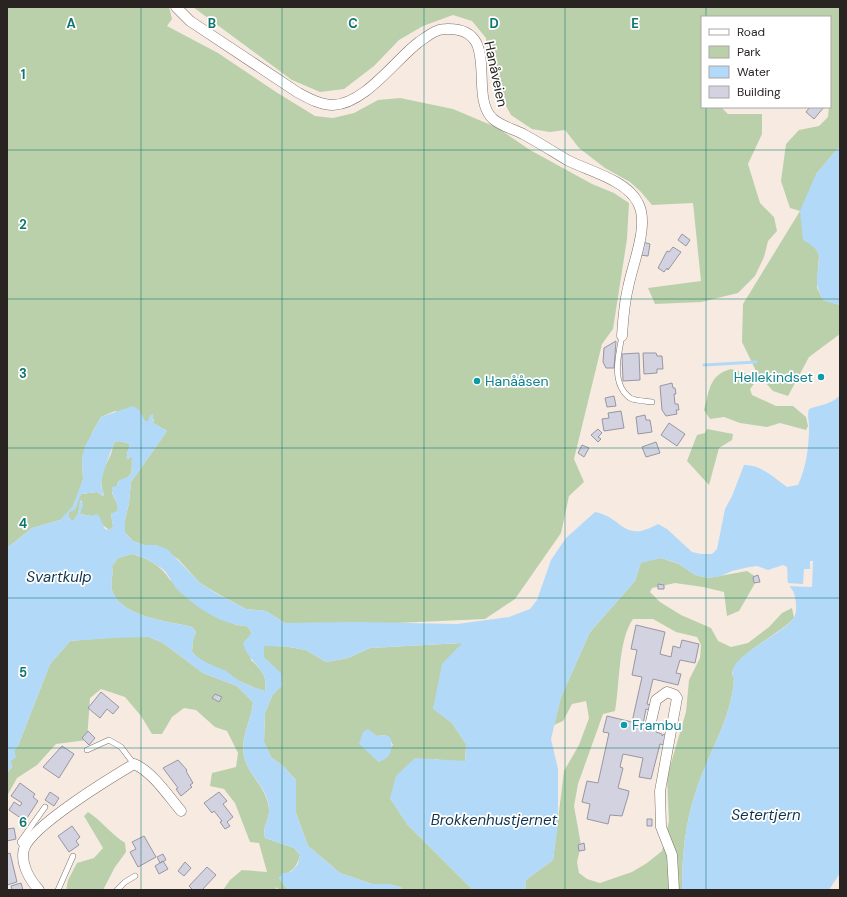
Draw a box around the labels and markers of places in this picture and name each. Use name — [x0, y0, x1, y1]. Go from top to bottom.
place label: Hellekindset — [734, 368, 813, 386]
place label: Hanååsen — [485, 372, 548, 390]
marker: Hellekindset — [816, 372, 826, 382]
marker: Hanååsen — [472, 376, 482, 386]
place label: Frambu — [632, 716, 682, 734]
marker: Frambu — [619, 720, 629, 730]

